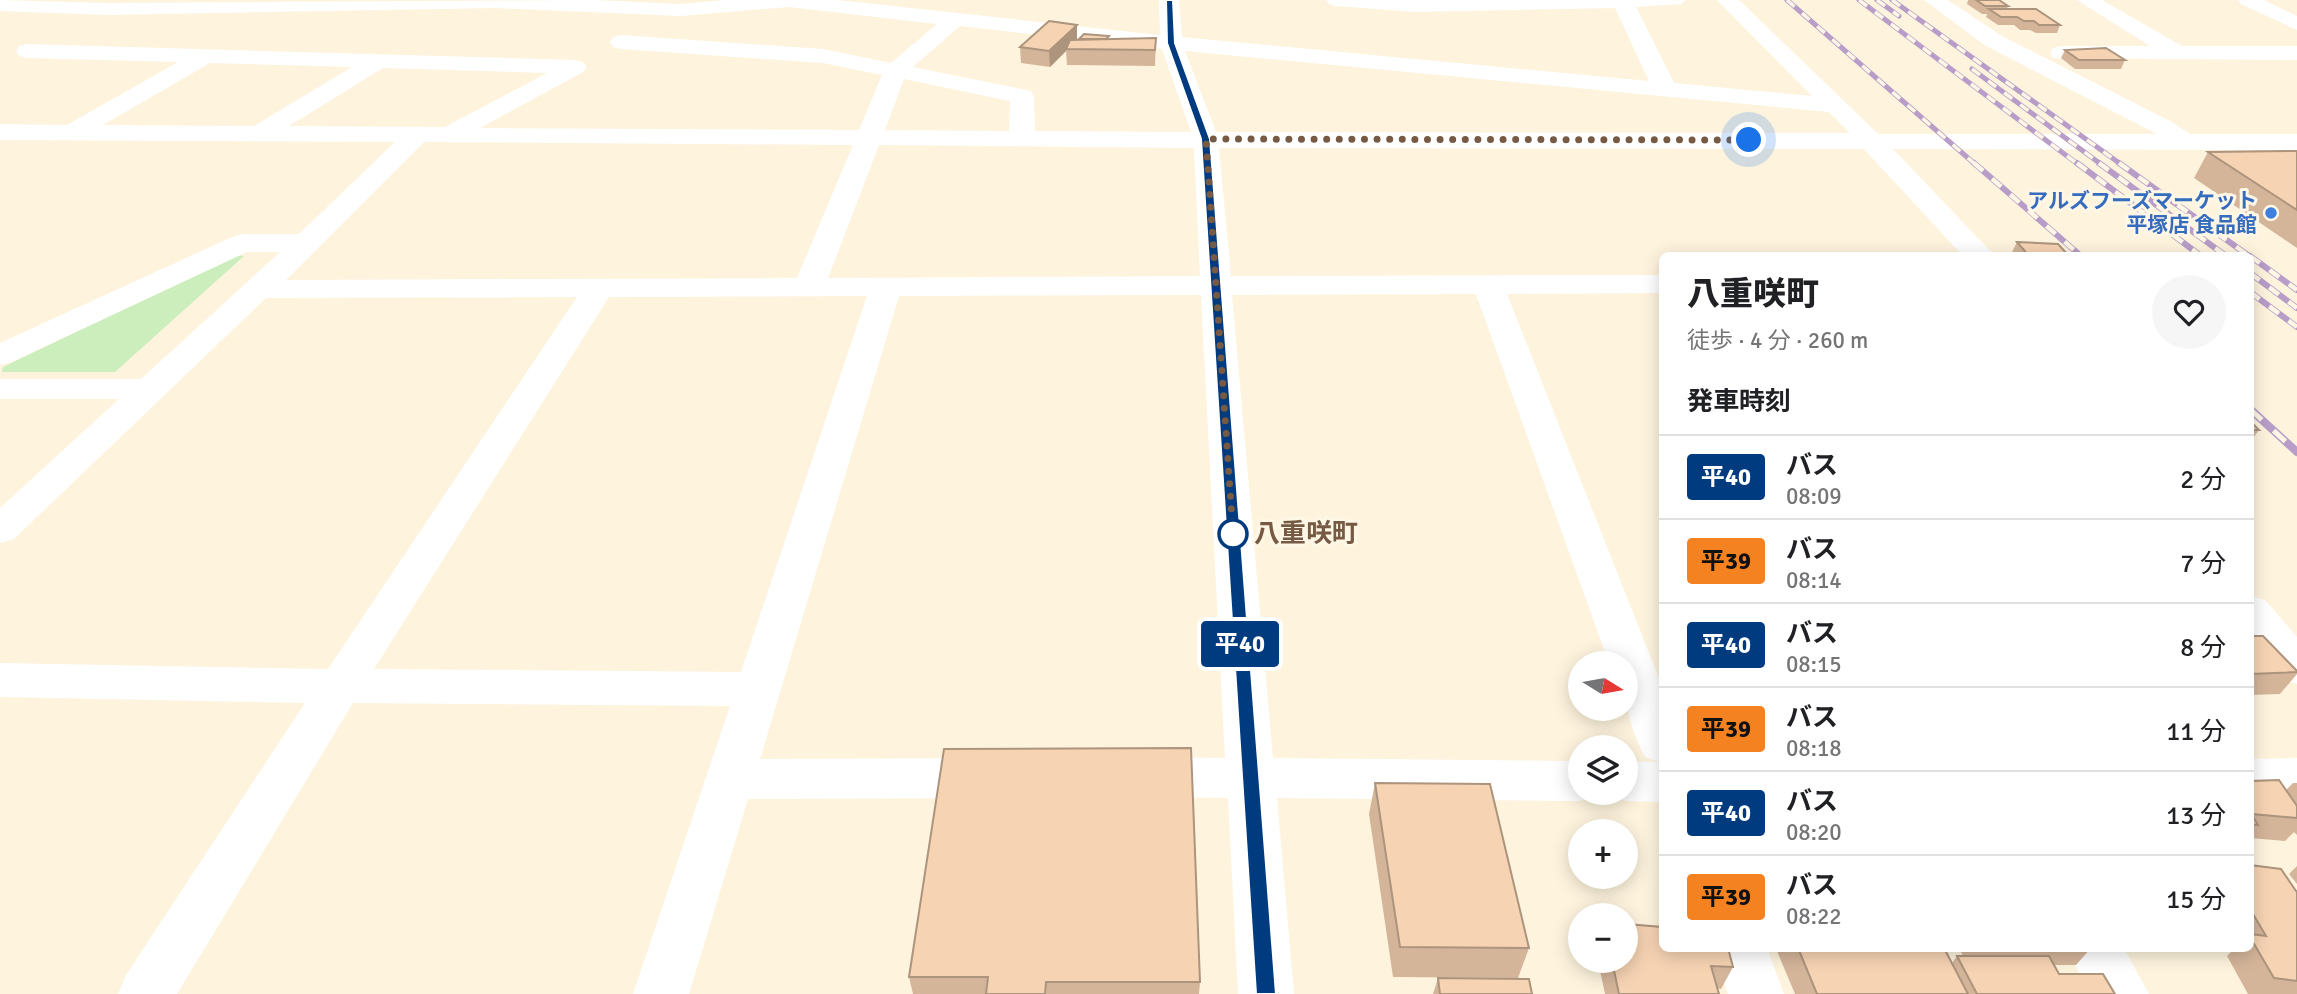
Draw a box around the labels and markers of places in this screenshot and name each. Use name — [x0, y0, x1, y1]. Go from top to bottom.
place label: アルズフーズマーケット 平塚店 食品館 — [2027, 188, 2257, 238]
marker: アルズフーズマーケット 平塚店 食品館 — [2263, 205, 2279, 221]
place label: 八重咲町 — [1254, 518, 1358, 550]
marker: 八重咲町 — [1218, 519, 1248, 549]

